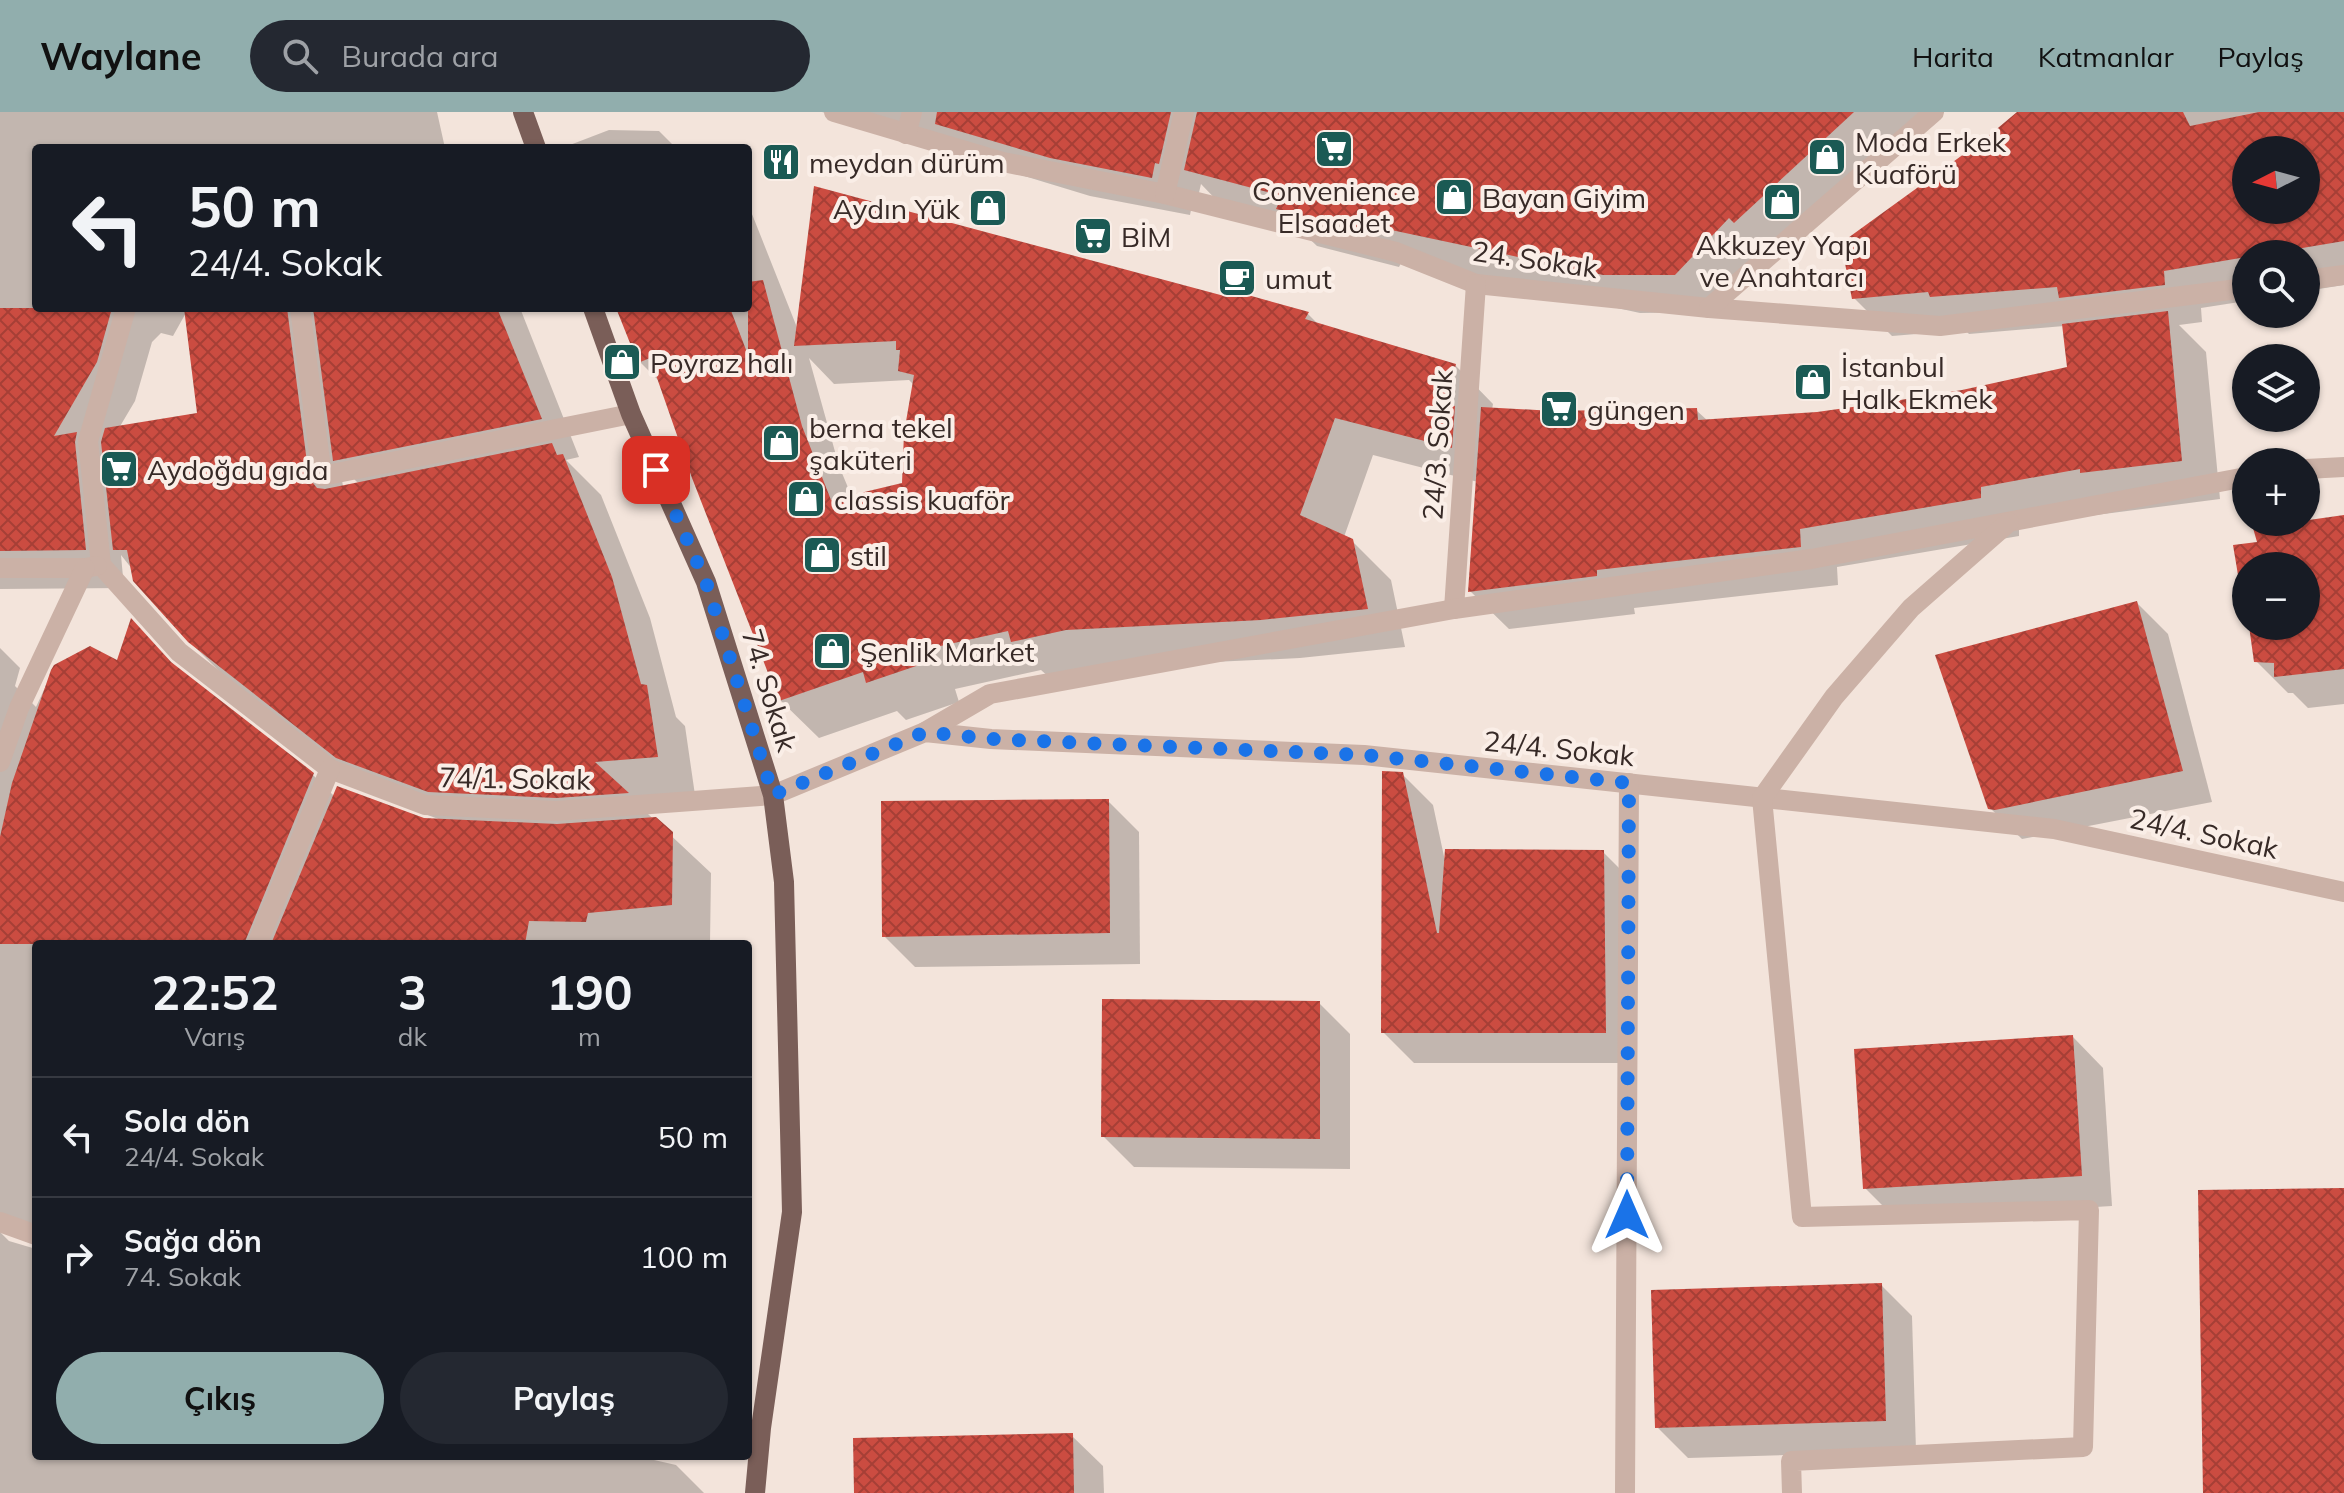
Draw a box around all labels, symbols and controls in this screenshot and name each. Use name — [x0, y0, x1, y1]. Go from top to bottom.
search box — [250, 20, 810, 92]
text: Waylane — [40, 32, 202, 80]
icon: search — [278, 34, 322, 78]
text: Burada ara — [342, 37, 499, 75]
text: Harita — [1912, 39, 1994, 74]
text: Katmanlar — [2038, 39, 2174, 74]
text: Paylaş — [2218, 39, 2304, 74]
place label: Moda Erkek Kuaförü — [1855, 124, 2007, 191]
supermarket icon: Convenience Elsaadet — [1313, 128, 1355, 170]
shop icon: Moda Erkek Kuaförü — [1806, 136, 1848, 178]
north arrow — [2232, 136, 2320, 224]
map controls — [2232, 136, 2320, 640]
restaurant icon: meydan dürüm — [760, 141, 802, 183]
place label: meydan dürüm — [809, 145, 1004, 180]
text: 50 m — [188, 171, 321, 241]
place label: Convenience Elsaadet — [1252, 173, 1416, 240]
icon: left — [56, 176, 160, 280]
shop icon: Bayan Giyim — [1433, 176, 1475, 218]
place label: Bayan Giyim — [1482, 180, 1646, 215]
shop icon: Akkuzey Yapı ve Anahtarcı — [1761, 181, 1803, 223]
shop icon: Aydın Yük — [967, 187, 1009, 229]
place label: Aydın Yük — [833, 191, 961, 226]
supermarket icon: BİM — [1072, 215, 1114, 257]
place label: BİM — [1121, 219, 1171, 254]
place label: Akkuzey Yapı ve Anahtarcı — [1696, 227, 1868, 294]
street label: 24. Sokak — [1470, 233, 1601, 285]
text: 24/4. Sokak — [188, 240, 382, 285]
button: search — [2232, 240, 2320, 328]
cafe icon: umut — [1216, 257, 1258, 299]
place label: umut — [1265, 261, 1332, 296]
shop icon: Poyraz halı — [601, 341, 643, 383]
button: layers — [2232, 344, 2320, 432]
place label: Poyraz halı — [650, 345, 793, 380]
place label: İstanbul Halk Ekmek — [1841, 349, 1993, 416]
shop icon: İstanbul Halk Ekmek — [1792, 361, 1834, 403]
street label: 24/3. Sokak — [1414, 368, 1460, 522]
supermarket icon: güngen — [1538, 388, 1580, 430]
place label: güngen — [1587, 392, 1685, 427]
place label: berna tekel şaküteri — [809, 410, 953, 477]
shop icon: berna tekel şaküteri — [760, 422, 802, 464]
pin — [622, 436, 690, 504]
supermarket icon: Aydoğdu gıda — [98, 448, 140, 490]
icon: arrive — [634, 448, 678, 492]
button: + — [2232, 448, 2320, 536]
place label: Aydoğdu gıda — [147, 452, 329, 487]
shop icon: classis kuaför — [785, 478, 827, 520]
place label: classis kuaför — [834, 482, 1010, 517]
shop icon: stil — [801, 534, 843, 576]
place label: stil — [850, 538, 887, 573]
button: − — [2232, 552, 2320, 640]
street label: 74. Sokak — [735, 625, 805, 756]
shop icon: Şenlik Market — [811, 630, 853, 672]
place label: Şenlik Market — [860, 634, 1035, 669]
street label: 24/4. Sokak — [1482, 723, 1637, 773]
street label: 74/1. Sokak — [439, 759, 591, 797]
street label: 24/4. Sokak — [2126, 800, 2282, 866]
text: 22:52 — [151, 962, 278, 1022]
text: 3 — [398, 962, 427, 1022]
text: 190 — [546, 962, 633, 1022]
text: Varış — [185, 1020, 245, 1053]
text: dk — [398, 1020, 427, 1053]
text: m — [578, 1020, 601, 1053]
text: Sola dön — [124, 1102, 250, 1140]
icon: left — [56, 1115, 100, 1159]
text: 50 m — [658, 1118, 728, 1156]
text: 24/4. Sokak — [124, 1140, 264, 1173]
position arrow — [1585, 1173, 1669, 1257]
text: Sağa dön — [124, 1222, 262, 1260]
icon: right — [56, 1235, 100, 1279]
text: 100 m — [640, 1238, 728, 1276]
text: 74. Sokak — [124, 1260, 241, 1293]
button: Çıkış — [56, 1352, 384, 1444]
button: Paylaş — [400, 1352, 728, 1444]

